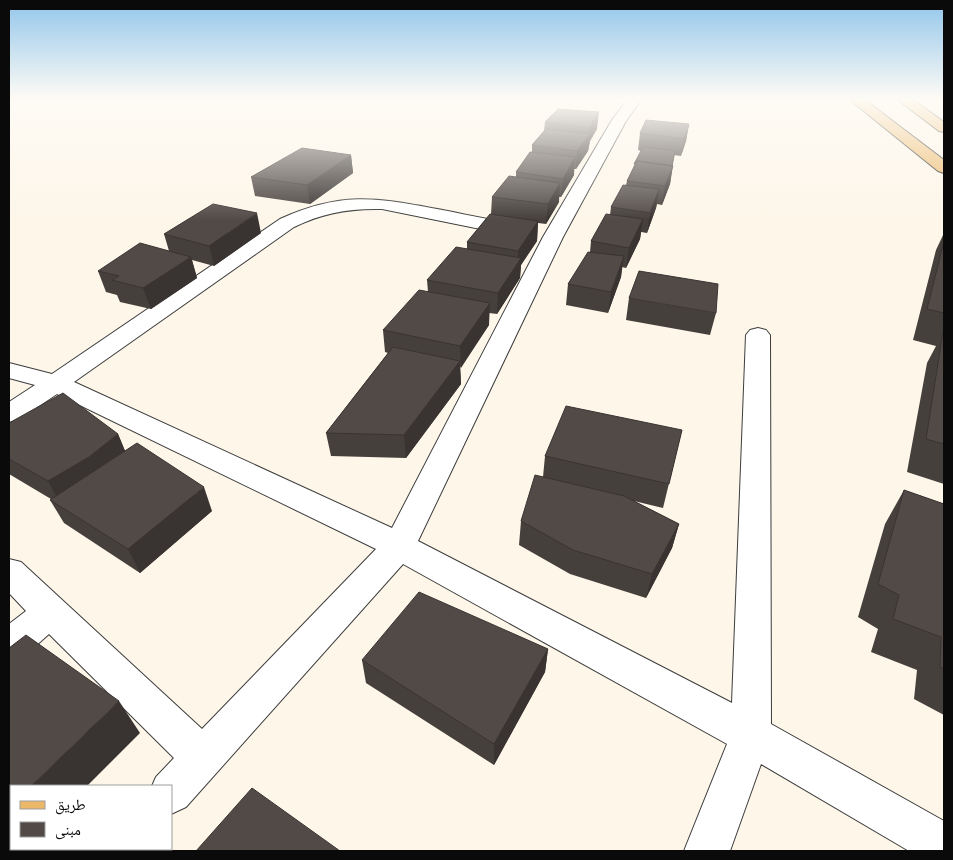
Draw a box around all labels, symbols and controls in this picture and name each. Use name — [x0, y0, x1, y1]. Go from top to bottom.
legend — [10, 785, 172, 850]
text: طريق — [55, 794, 86, 815]
text: مبنى — [55, 819, 81, 840]

